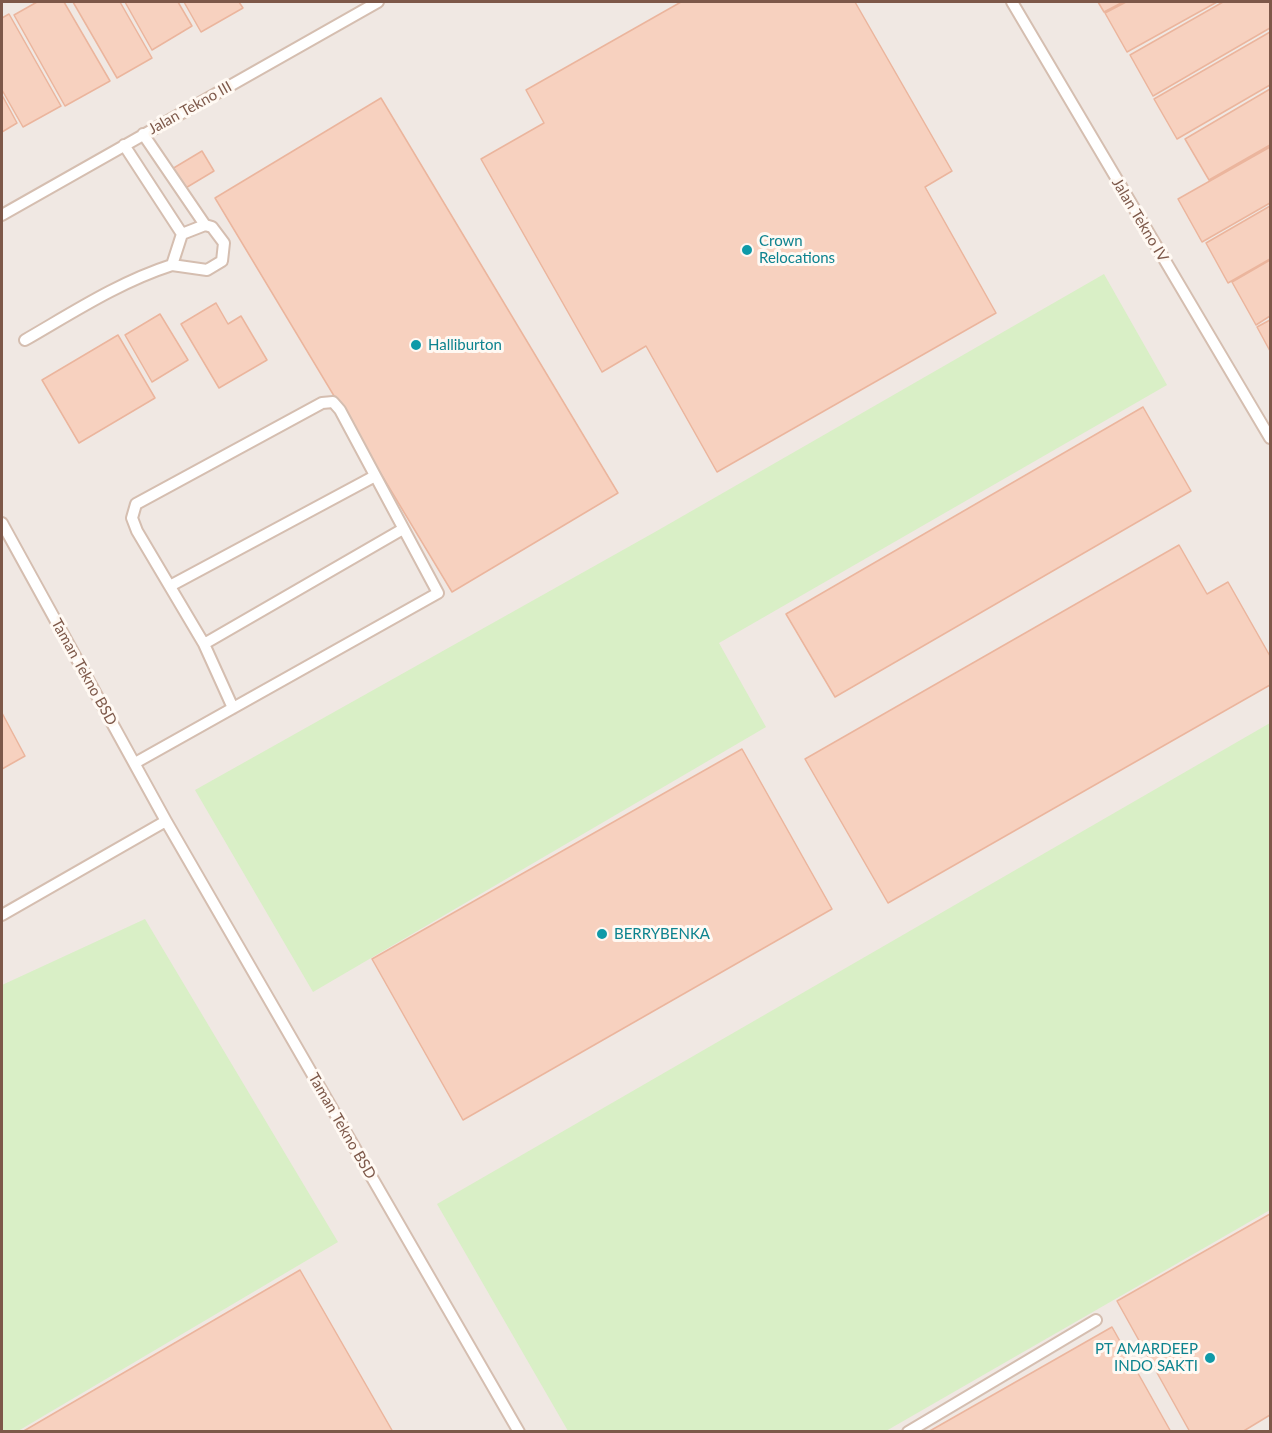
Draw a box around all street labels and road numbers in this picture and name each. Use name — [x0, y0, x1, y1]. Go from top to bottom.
street label: Jalan Tekno III — [145, 78, 235, 138]
street label: Jalan Tekno IV — [1108, 175, 1172, 265]
street label: Taman Tekno BSD — [47, 616, 121, 728]
street label: Taman Tekno BSD — [304, 1070, 380, 1182]

